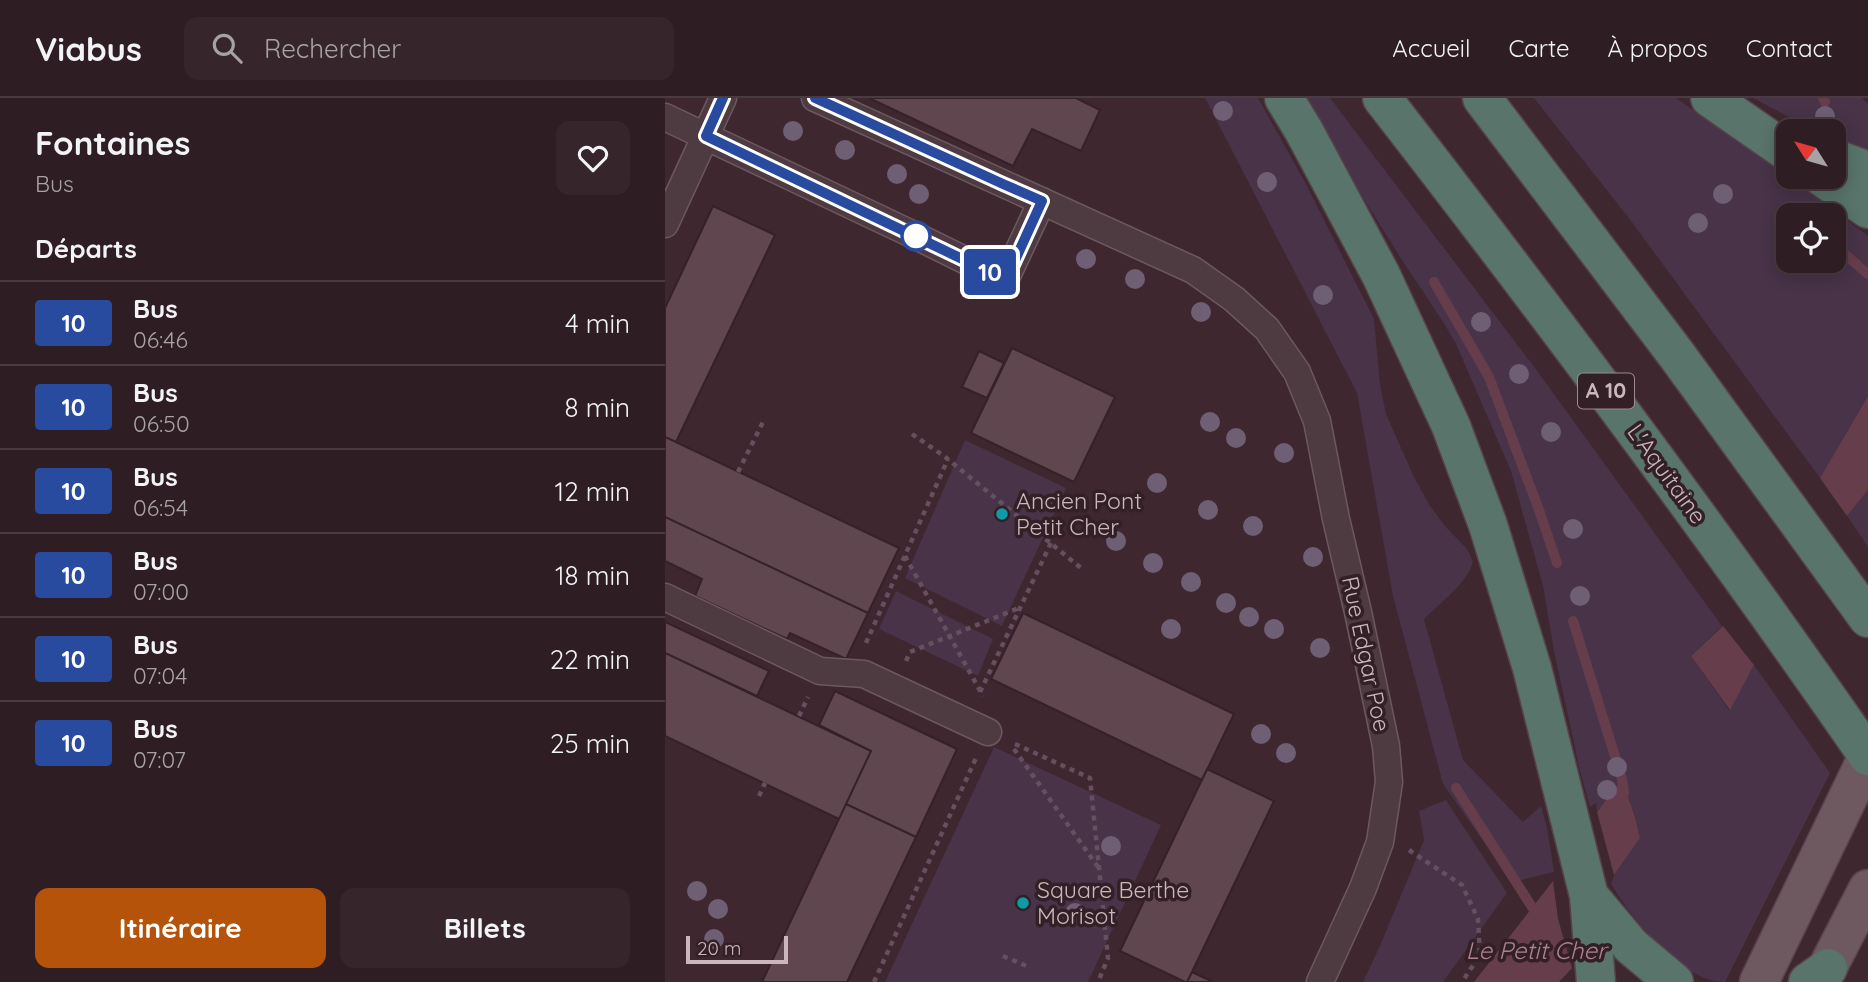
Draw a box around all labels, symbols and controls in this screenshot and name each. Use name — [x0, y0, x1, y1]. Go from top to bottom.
search box — [184, 17, 674, 80]
text: Viabus — [35, 28, 142, 69]
icon: search — [208, 29, 246, 67]
text: Rechercher — [264, 32, 401, 65]
text: Accueil — [1392, 33, 1471, 63]
text: Carte — [1509, 33, 1570, 63]
text: À propos — [1608, 33, 1708, 63]
text: Contact — [1746, 33, 1833, 63]
north arrow — [1776, 119, 1846, 189]
map controls — [1776, 119, 1846, 273]
button: heart — [556, 121, 630, 195]
text: Fontaines — [35, 122, 190, 163]
text: Bus — [35, 169, 74, 198]
button: locate — [1776, 203, 1846, 273]
unlabelled marker — [901, 221, 931, 251]
text: Départs — [35, 232, 137, 265]
line badge: 10 — [959, 249, 1021, 295]
text: 10 — [978, 257, 1002, 287]
text: Bus — [133, 292, 178, 325]
text: 4 min — [565, 307, 630, 340]
text: 10 — [61, 308, 86, 338]
text: 06:46 — [133, 325, 188, 354]
road number: A 10 — [1578, 374, 1634, 408]
text: Bus — [133, 376, 178, 409]
text: 8 min — [565, 391, 630, 424]
text: 10 — [61, 392, 86, 422]
text: 06:50 — [133, 409, 190, 438]
street label: L'Aquitaine — [1621, 418, 1713, 529]
text: Bus — [133, 460, 178, 493]
text: 12 min — [555, 475, 630, 508]
text: 10 — [61, 476, 86, 506]
place label: Ancien Pont Petit Cher — [1016, 486, 1142, 541]
text: 06:54 — [133, 493, 188, 522]
marker: Ancien Pont Petit Cher — [994, 506, 1010, 522]
text: Bus — [133, 544, 178, 577]
text: 18 min — [555, 559, 630, 592]
text: 10 — [61, 560, 86, 590]
street label: Rue Edgar Poe — [1336, 574, 1397, 734]
text: 07:00 — [133, 577, 189, 606]
text: Bus — [133, 628, 178, 661]
text: 22 min — [550, 643, 630, 676]
text: 10 — [61, 644, 86, 674]
text: 07:04 — [133, 661, 187, 690]
text: Bus — [133, 712, 178, 745]
text: 25 min — [550, 727, 630, 760]
text: 10 — [61, 728, 86, 758]
text: 07:07 — [133, 745, 186, 774]
place label: Square Berthe Morisot — [1037, 875, 1189, 930]
button: Itinéraire — [35, 888, 326, 968]
button: Billets — [340, 888, 630, 968]
marker: Square Berthe Morisot — [1015, 895, 1031, 911]
scale bar — [686, 933, 787, 965]
water label: Le Petit Cher — [1466, 935, 1609, 965]
text: 20 m — [697, 936, 741, 960]

